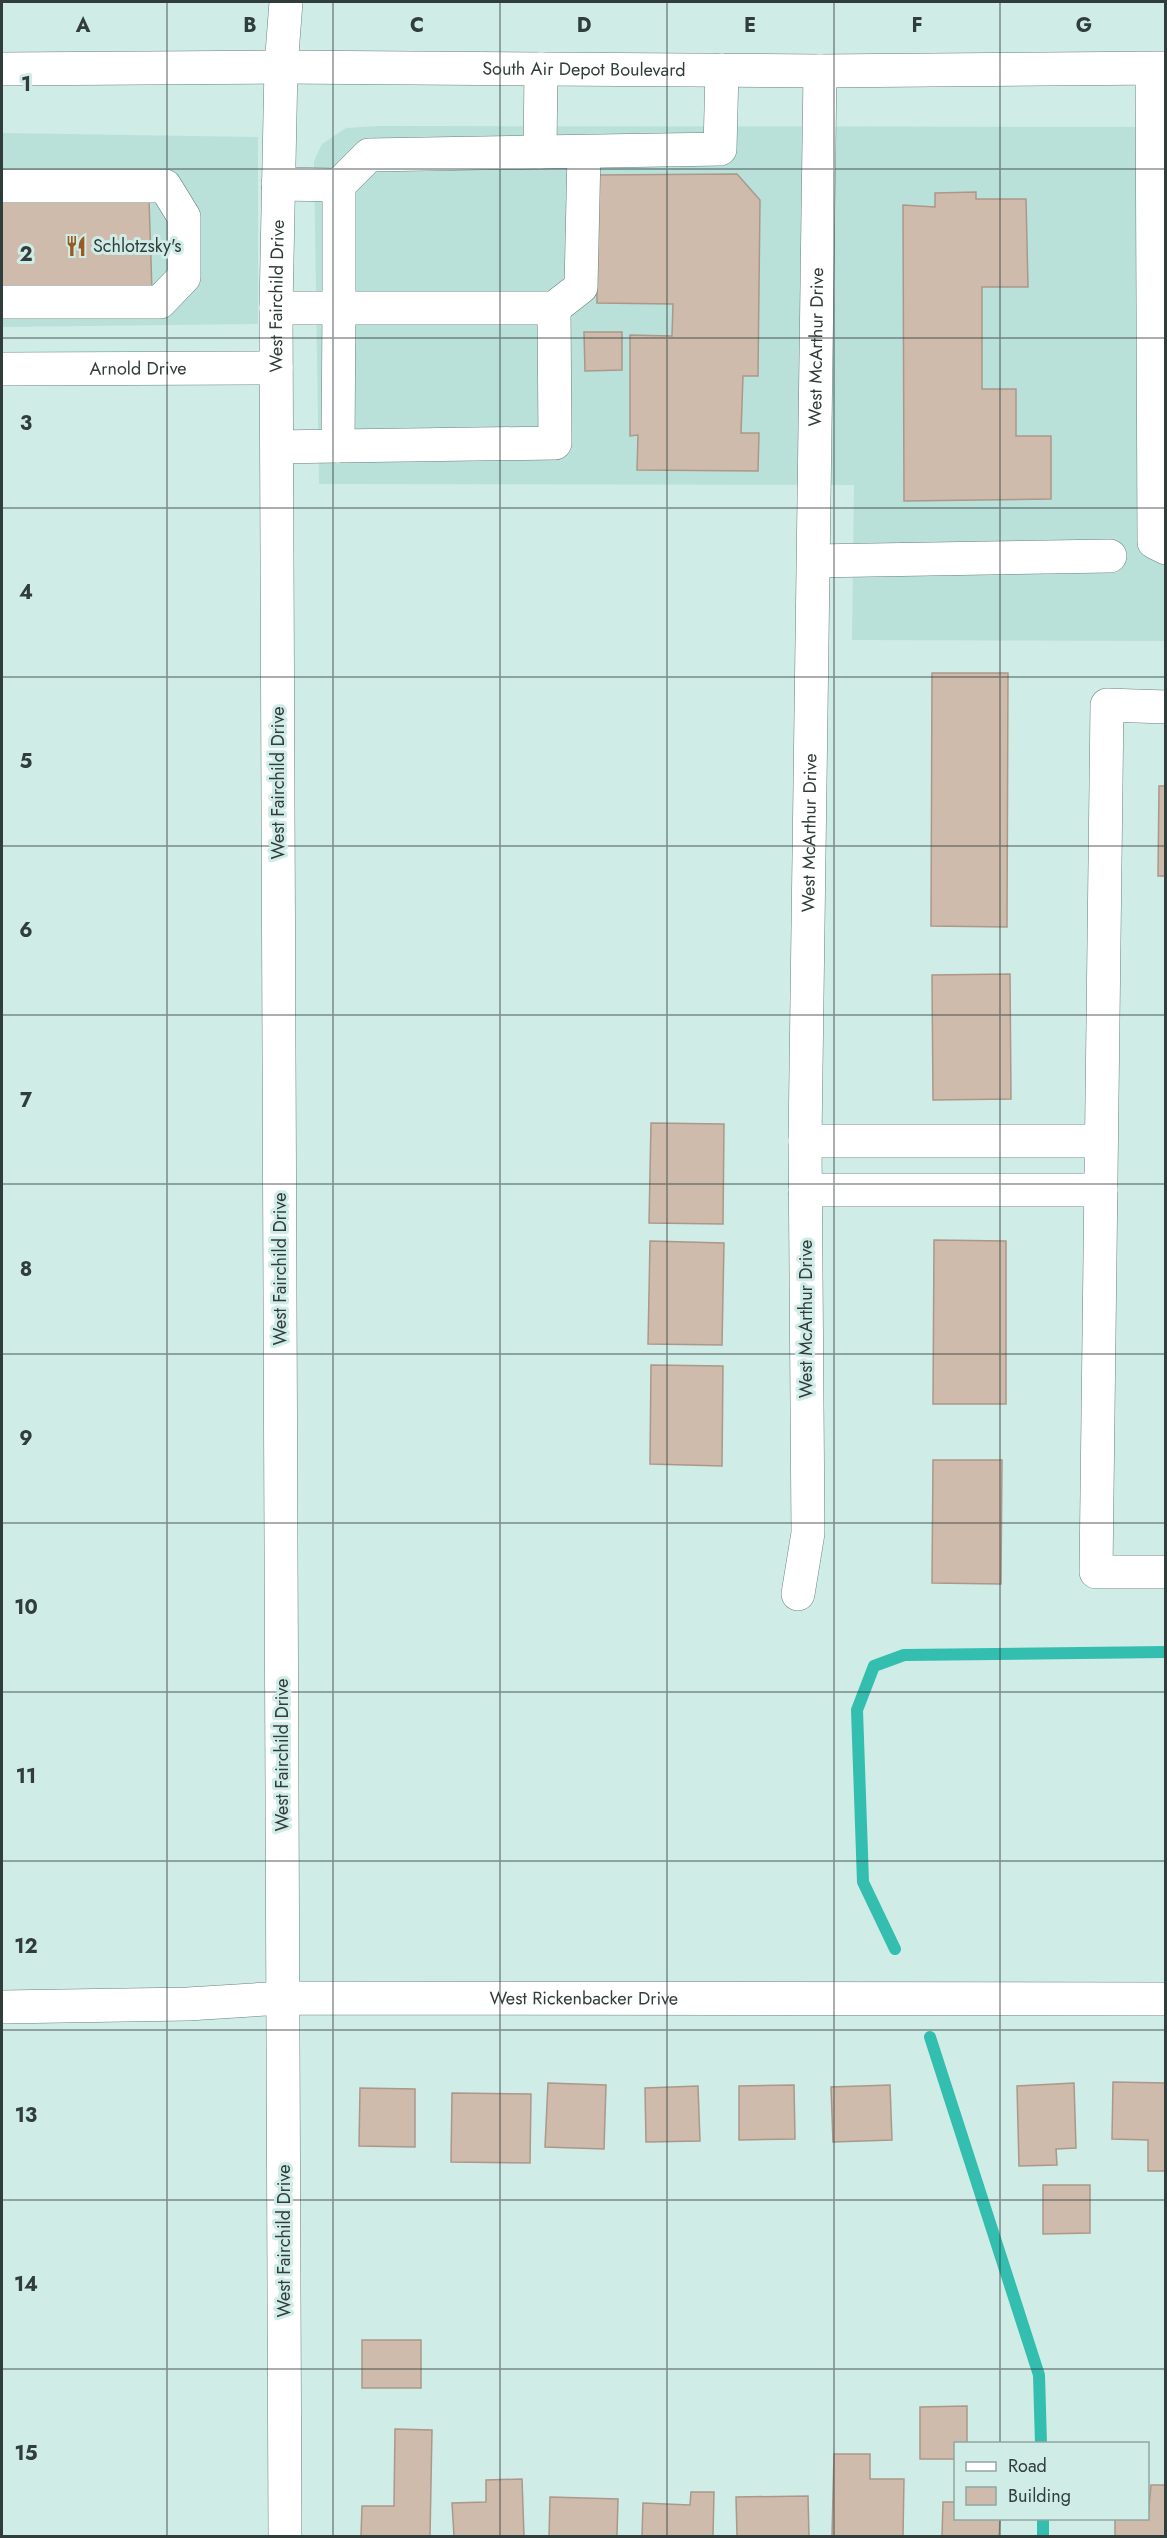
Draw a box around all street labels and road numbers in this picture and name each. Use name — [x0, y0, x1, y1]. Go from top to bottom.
street label: South Air Depot Boulevard — [482, 55, 686, 83]
street label: West Fairchild Drive — [263, 219, 291, 373]
street label: West McArthur Drive — [802, 267, 830, 426]
street label: Arnold Drive — [89, 355, 187, 382]
street label: West Fairchild Drive — [265, 707, 291, 859]
street label: West McArthur Drive — [795, 753, 823, 912]
street label: West Fairchild Drive — [267, 1193, 293, 1345]
street label: West McArthur Drive — [793, 1240, 819, 1398]
street label: West Fairchild Drive — [269, 1679, 295, 1831]
street label: West Rickenbacker Drive — [489, 1985, 678, 2011]
street label: West Fairchild Drive — [271, 2165, 297, 2317]

